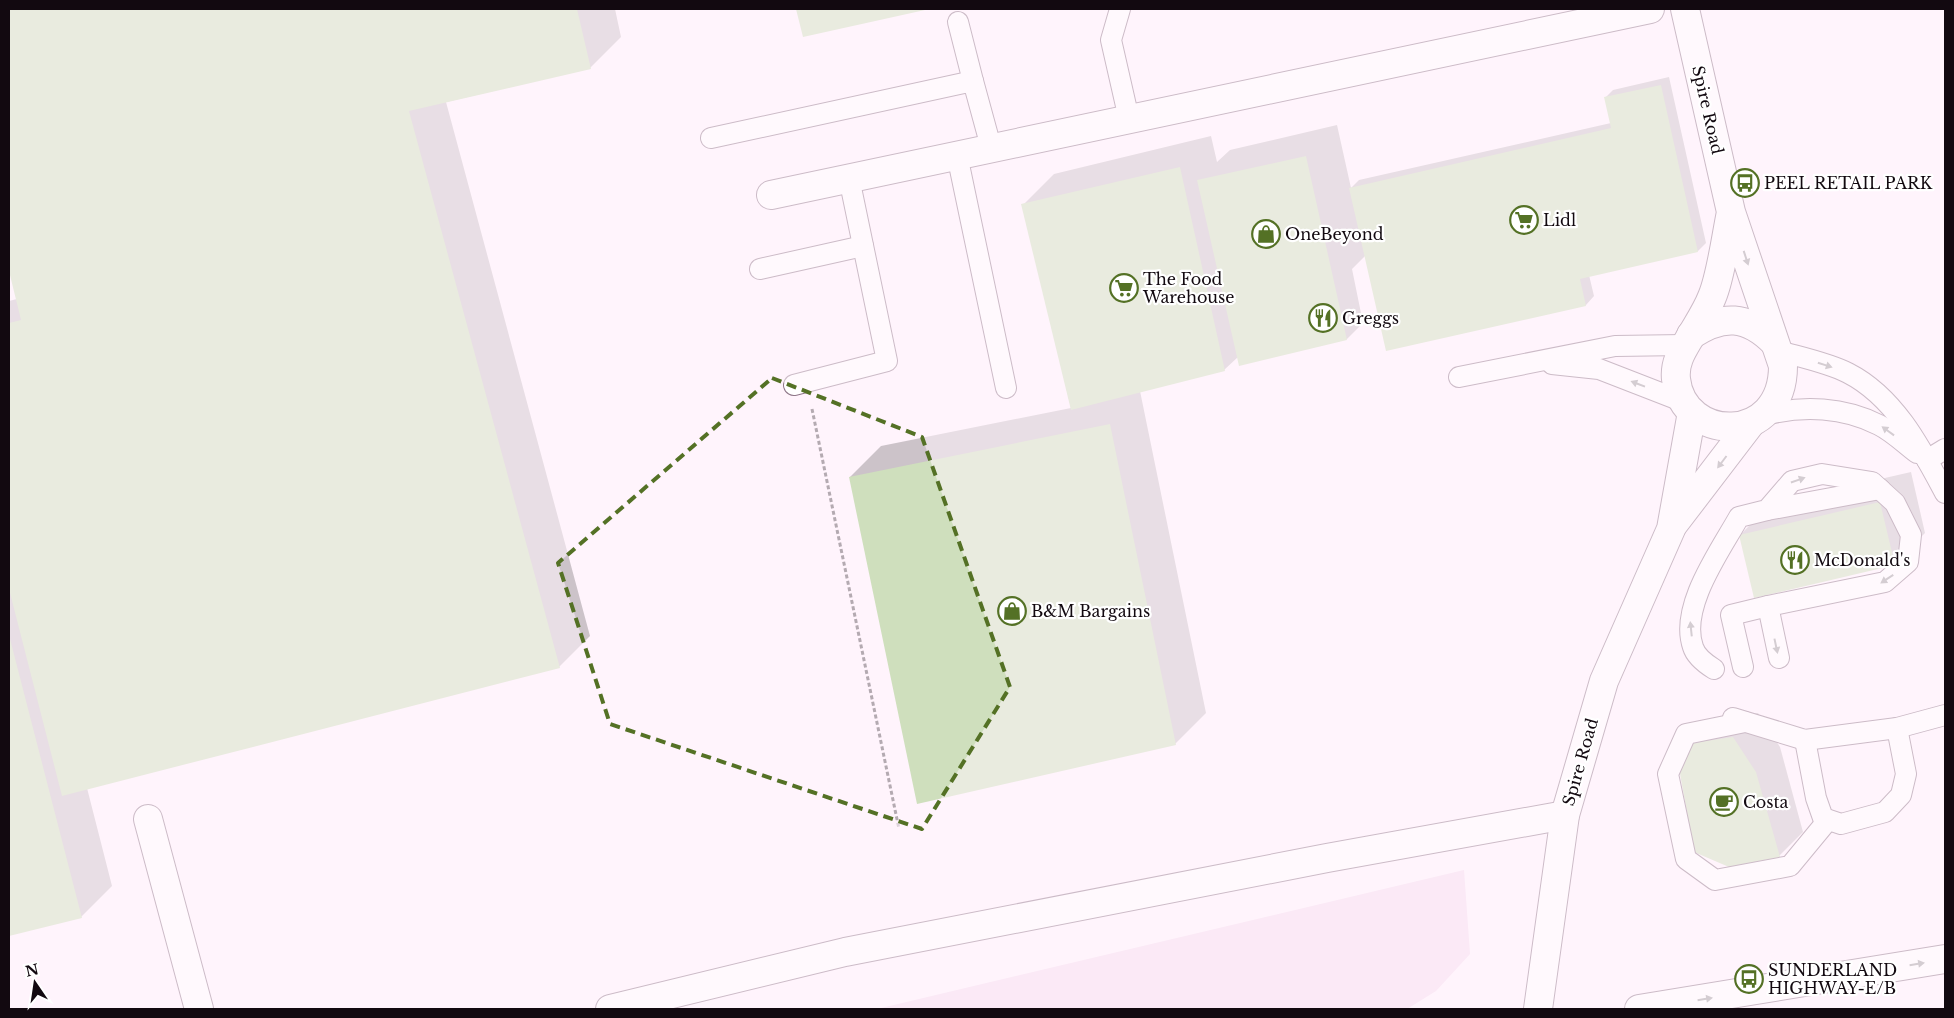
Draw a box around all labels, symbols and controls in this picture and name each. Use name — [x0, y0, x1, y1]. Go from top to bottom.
street label: Spire Road — [1688, 64, 1728, 156]
bus stop icon: PEEL RETAIL PARK — [1730, 168, 1760, 198]
place label: PEEL RETAIL PARK — [1764, 173, 1933, 193]
supermarket icon: Lidl — [1509, 205, 1539, 235]
place label: Lidl — [1543, 210, 1576, 230]
shop icon: OneBeyond — [1251, 219, 1281, 249]
place label: OneBeyond — [1285, 224, 1384, 244]
one-way arrow — [1742, 251, 1750, 266]
place label: The Food Warehouse — [1142, 269, 1235, 307]
supermarket icon: The Food Warehouse — [1109, 273, 1139, 303]
restaurant icon: Greggs — [1308, 303, 1338, 333]
place label: Greggs — [1342, 308, 1399, 328]
one-way arrow — [1818, 362, 1833, 370]
one-way arrow — [1631, 380, 1646, 388]
one-way arrow — [1881, 426, 1894, 436]
one-way arrow — [1717, 455, 1727, 469]
one-way arrow — [1791, 476, 1806, 484]
restaurant icon: McDonald's — [1780, 545, 1810, 575]
place label: McDonald's — [1814, 550, 1911, 570]
one-way arrow — [1880, 574, 1893, 583]
shop icon: B&M Bargains — [997, 596, 1027, 626]
place label: B&M Bargains — [1031, 601, 1150, 621]
one-way arrow — [1687, 621, 1695, 637]
one-way arrow — [1773, 638, 1781, 654]
street label: Spire Road — [1558, 716, 1602, 808]
cafe icon: Costa — [1709, 787, 1739, 817]
place label: Costa — [1743, 792, 1789, 812]
north arrow — [10, 958, 60, 1008]
text: N — [24, 960, 41, 981]
place label: SUNDERLAND HIGHWAY-E/B — [1768, 960, 1897, 998]
one-way arrow — [1909, 960, 1925, 968]
bus stop icon: SUNDERLAND HIGHWAY-E/B — [1734, 964, 1764, 994]
one-way arrow — [1697, 994, 1713, 1002]

